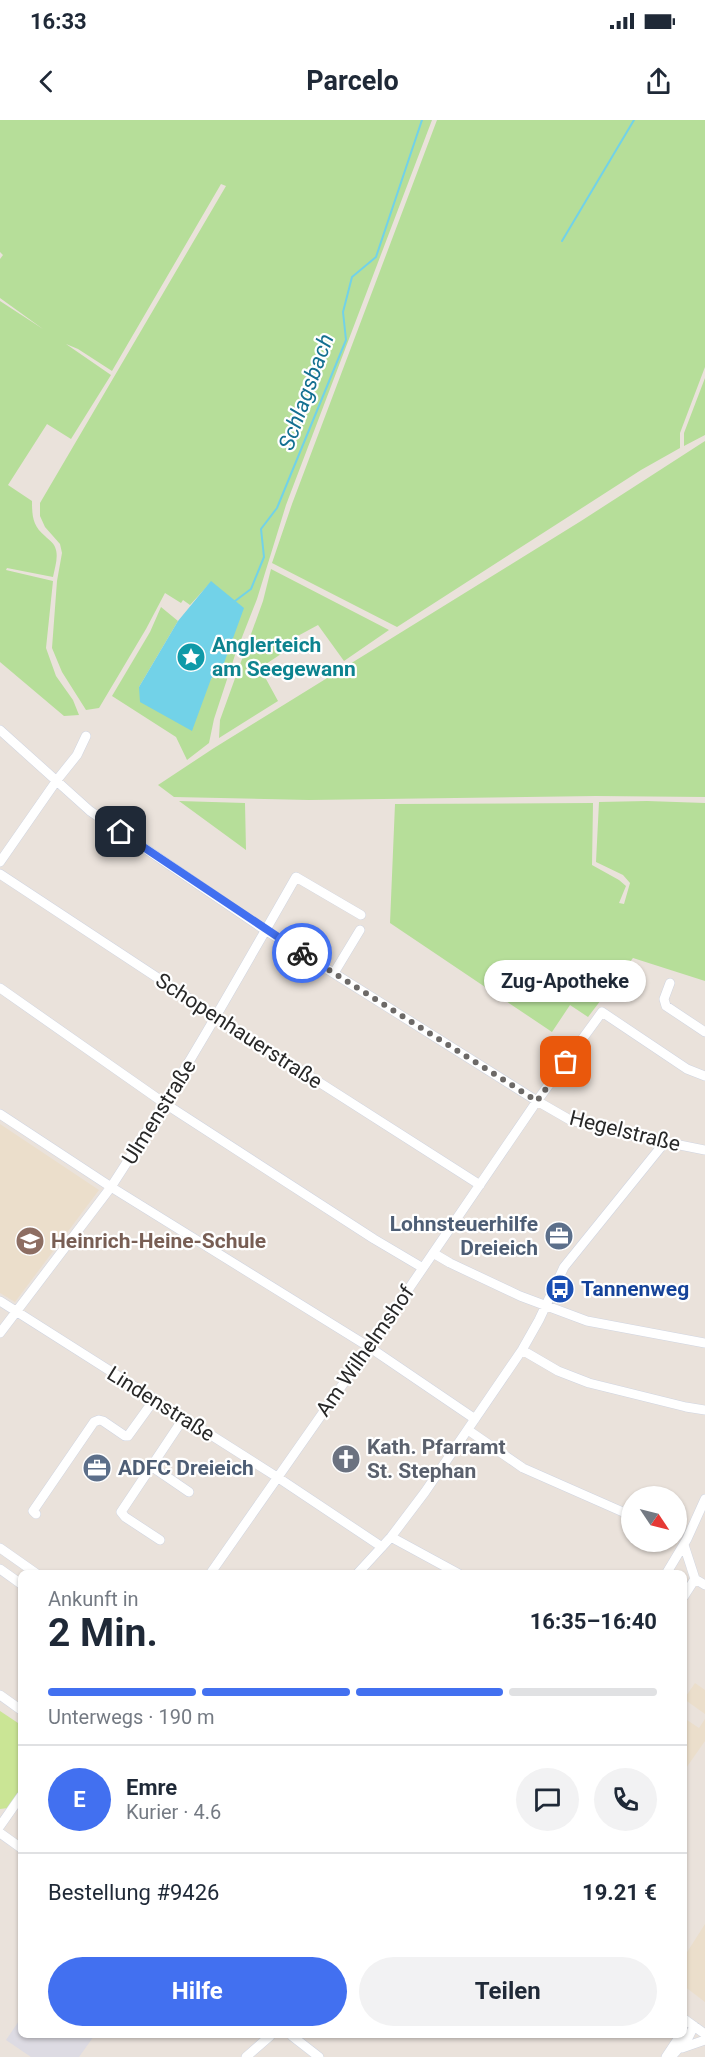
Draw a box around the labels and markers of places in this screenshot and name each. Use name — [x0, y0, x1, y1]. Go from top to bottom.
place label: Anglerteich am Seegewann — [212, 633, 356, 681]
place icon: Anglerteich am Seegewann — [175, 641, 207, 673]
pin — [95, 806, 146, 857]
callout: Zug-Apotheke — [485, 960, 647, 1002]
pin — [540, 1036, 591, 1087]
place label: Lohnsteuerhilfe Dreieich — [390, 1212, 538, 1260]
office icon: Lohnsteuerhilfe Dreieich — [543, 1220, 575, 1252]
school or university icon: Heinrich-Heine-Schule — [14, 1225, 46, 1257]
place label: Heinrich-Heine-Schule — [51, 1229, 266, 1253]
bus stop icon: Tannenweg — [544, 1273, 576, 1305]
place label: Tannenweg — [581, 1277, 689, 1301]
place label: Kath. Pfarramt St. Stephan — [367, 1435, 506, 1483]
church icon: Kath. Pfarramt St. Stephan — [330, 1443, 362, 1475]
office icon: ADFC Dreieich — [81, 1452, 113, 1484]
place label: ADFC Dreieich — [118, 1456, 254, 1480]

